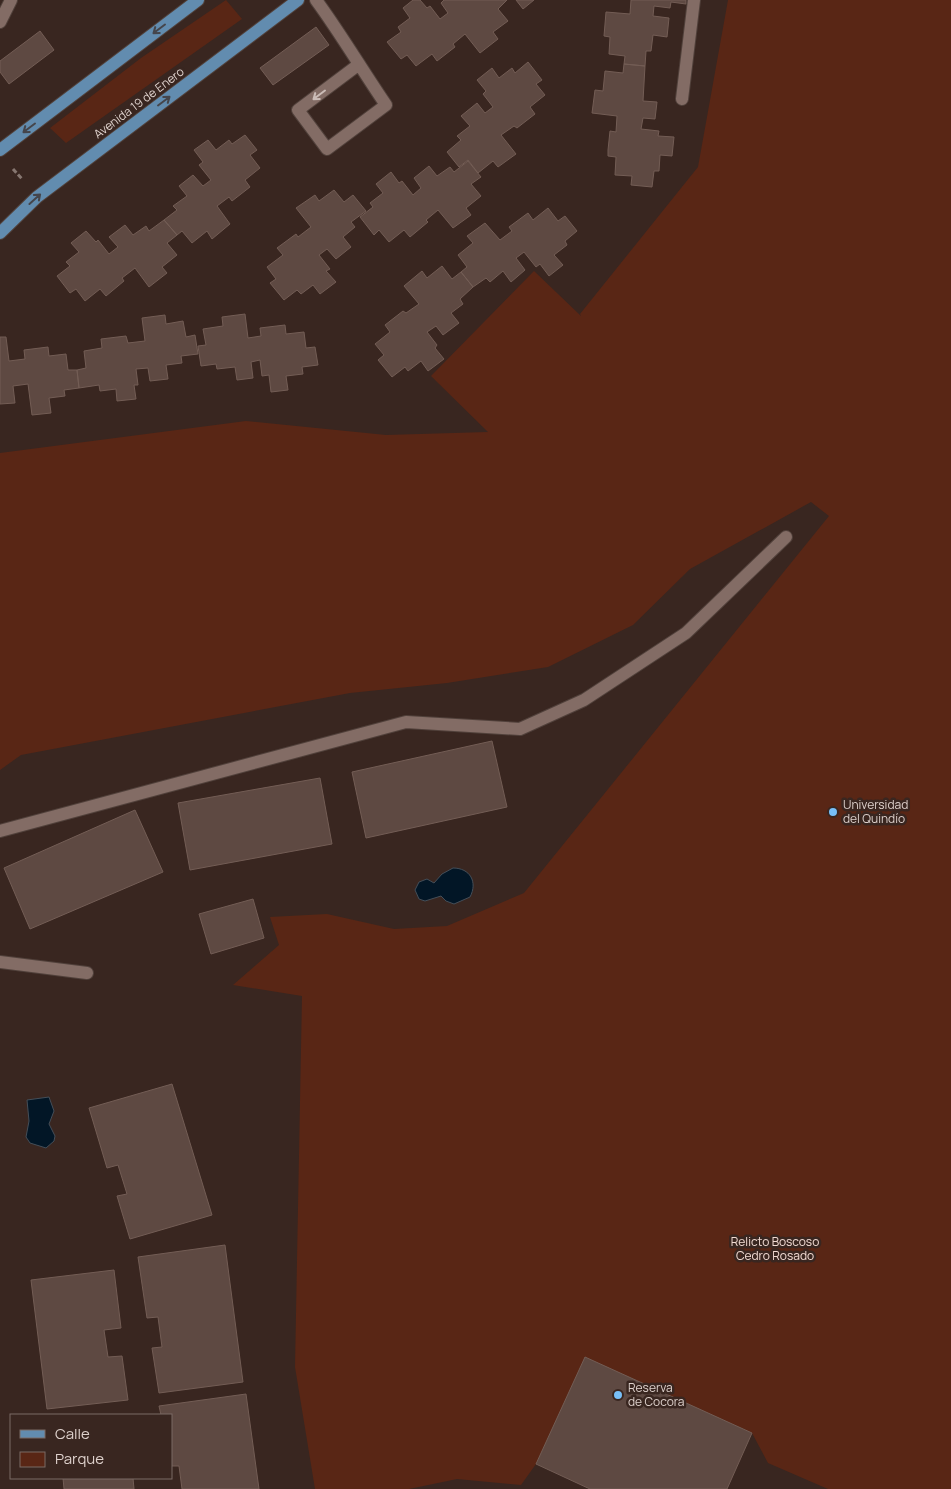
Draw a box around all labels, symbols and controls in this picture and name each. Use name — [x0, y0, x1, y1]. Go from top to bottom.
one-way arrow — [153, 24, 166, 35]
street label: Avenida 19 de Enero — [90, 63, 187, 142]
one-way arrow — [313, 89, 326, 100]
one-way arrow — [157, 95, 170, 106]
one-way arrow — [23, 122, 36, 133]
one-way arrow — [29, 193, 42, 205]
place label: Universidad del Quindío — [843, 796, 908, 827]
marker: Universidad del Quindío — [827, 806, 839, 818]
park label: Relicto Boscoso Cedro Rosado — [731, 1233, 819, 1264]
place label: Reserva de Cocora — [628, 1379, 685, 1410]
marker: Reserva de Cocora — [612, 1389, 624, 1401]
legend — [10, 1414, 172, 1479]
text: Calle — [55, 1423, 90, 1444]
text: Parque — [55, 1448, 104, 1469]

